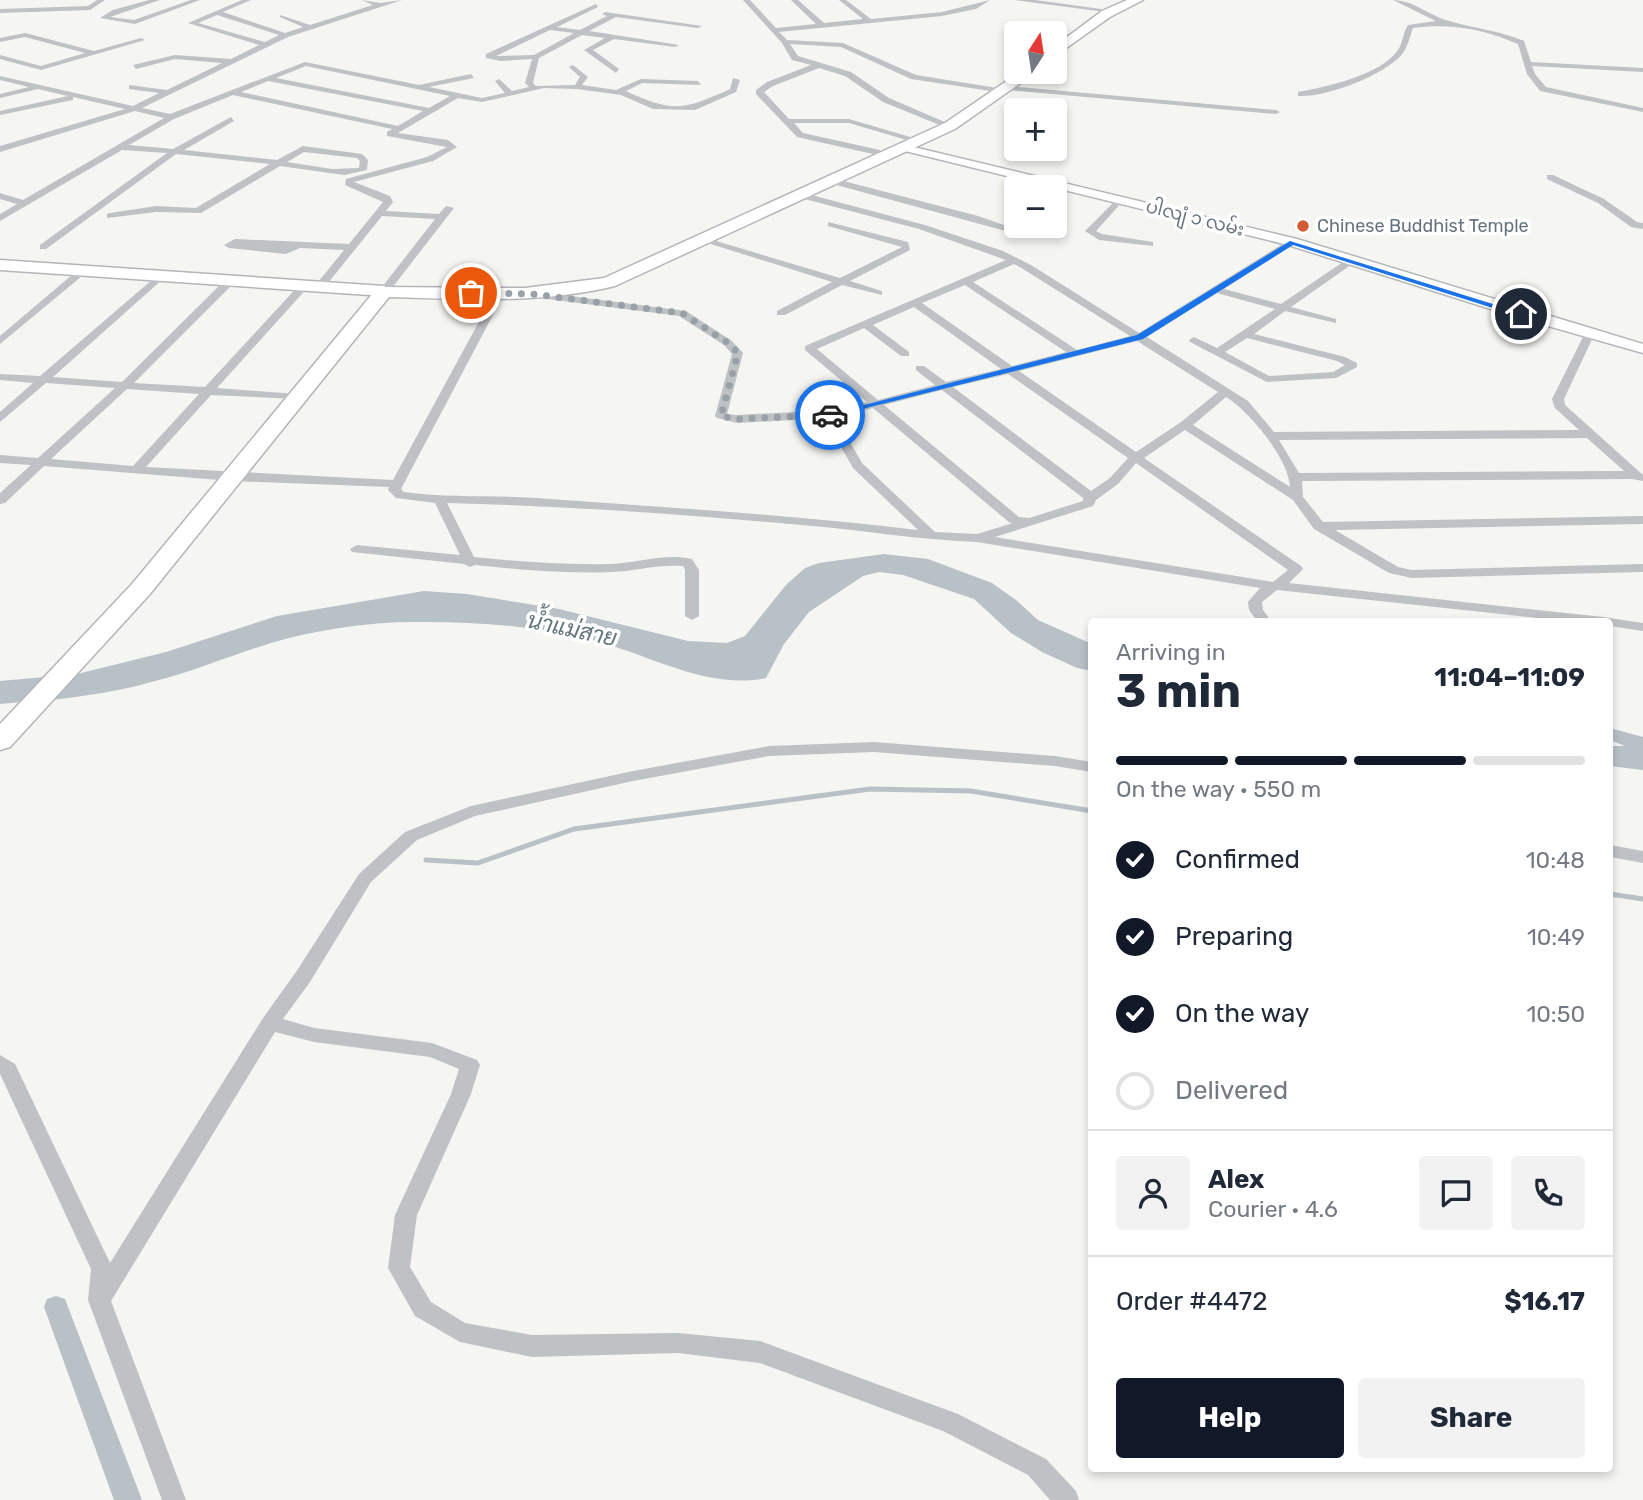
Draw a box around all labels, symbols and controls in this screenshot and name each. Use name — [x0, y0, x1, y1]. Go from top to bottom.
north arrow — [1004, 21, 1068, 84]
map controls — [1004, 21, 1067, 238]
button: + — [1004, 98, 1067, 161]
button: − — [1004, 175, 1067, 238]
street label: ပါလျံ ၁ လမ်း — [1143, 193, 1247, 245]
place label: Chinese Buddhist Temple — [1317, 215, 1529, 237]
marker: Chinese Buddhist Temple — [1295, 218, 1311, 234]
pin — [441, 263, 501, 323]
icon: bag — [452, 274, 490, 312]
pin — [1491, 284, 1551, 344]
icon: home — [1502, 295, 1540, 333]
courier — [795, 380, 865, 450]
icon: car — [811, 396, 849, 434]
water label: น้ำแม่สาย — [525, 600, 621, 652]
text: Arriving in — [1116, 638, 1226, 666]
text: 11:04–11:09 — [1434, 662, 1585, 693]
text: 3 min — [1116, 664, 1241, 719]
text: On the way · 550 m — [1116, 775, 1321, 803]
icon: check — [1116, 841, 1154, 879]
text: Confirmed — [1175, 844, 1300, 875]
text: 10:48 — [1526, 846, 1585, 874]
icon: check — [1116, 918, 1154, 956]
text: Preparing — [1175, 921, 1293, 952]
text: 10:49 — [1527, 923, 1585, 951]
icon: check — [1116, 995, 1154, 1033]
text: On the way — [1175, 998, 1309, 1029]
text: 10:50 — [1526, 1000, 1585, 1028]
text: Delivered — [1175, 1075, 1288, 1106]
button: person — [1116, 1156, 1190, 1230]
button: chat — [1419, 1156, 1493, 1230]
button: phone — [1511, 1156, 1585, 1230]
text: Alex — [1208, 1164, 1264, 1195]
text: Courier · 4.6 — [1208, 1195, 1338, 1223]
text: Order #4472 — [1116, 1286, 1267, 1317]
text: $16.17 — [1504, 1286, 1585, 1317]
button: Help — [1116, 1378, 1344, 1458]
button: Share — [1358, 1378, 1585, 1458]

